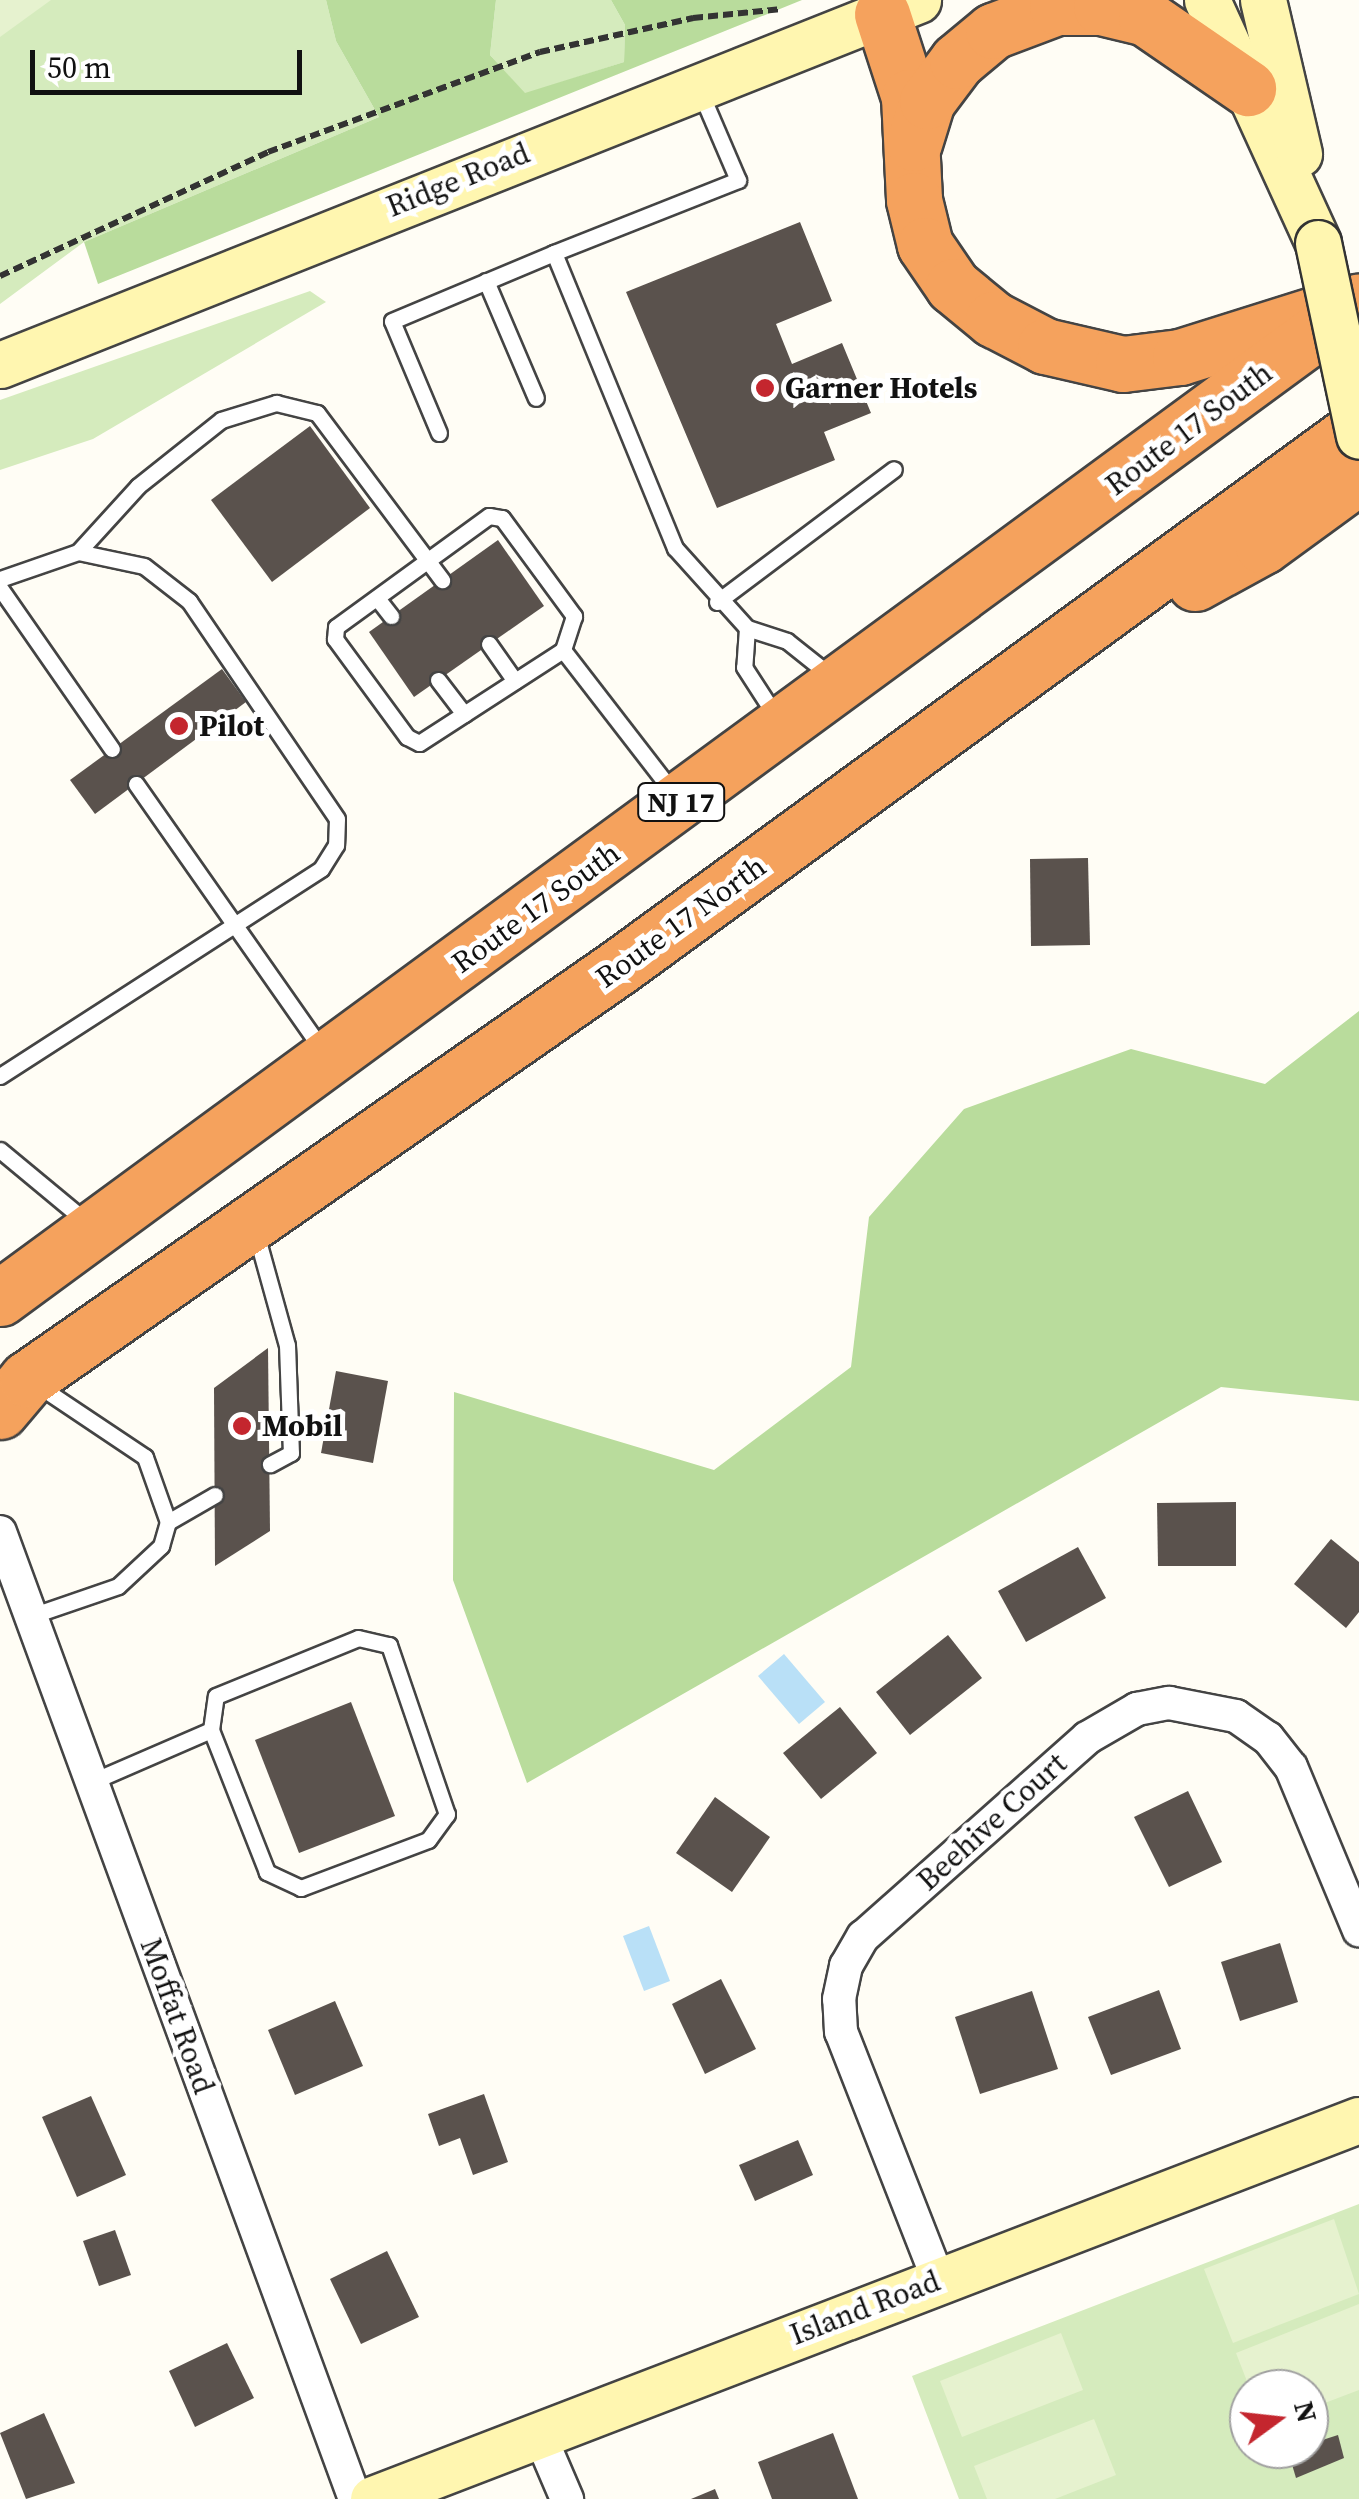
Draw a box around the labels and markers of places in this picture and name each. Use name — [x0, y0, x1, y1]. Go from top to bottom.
place label: Garner Hotels — [785, 370, 977, 406]
marker: Garner Hotels — [754, 377, 776, 399]
place label: Pilot — [199, 708, 264, 744]
marker: Pilot — [168, 715, 190, 737]
place label: Mobil — [262, 1408, 342, 1444]
marker: Mobil — [231, 1415, 253, 1437]

